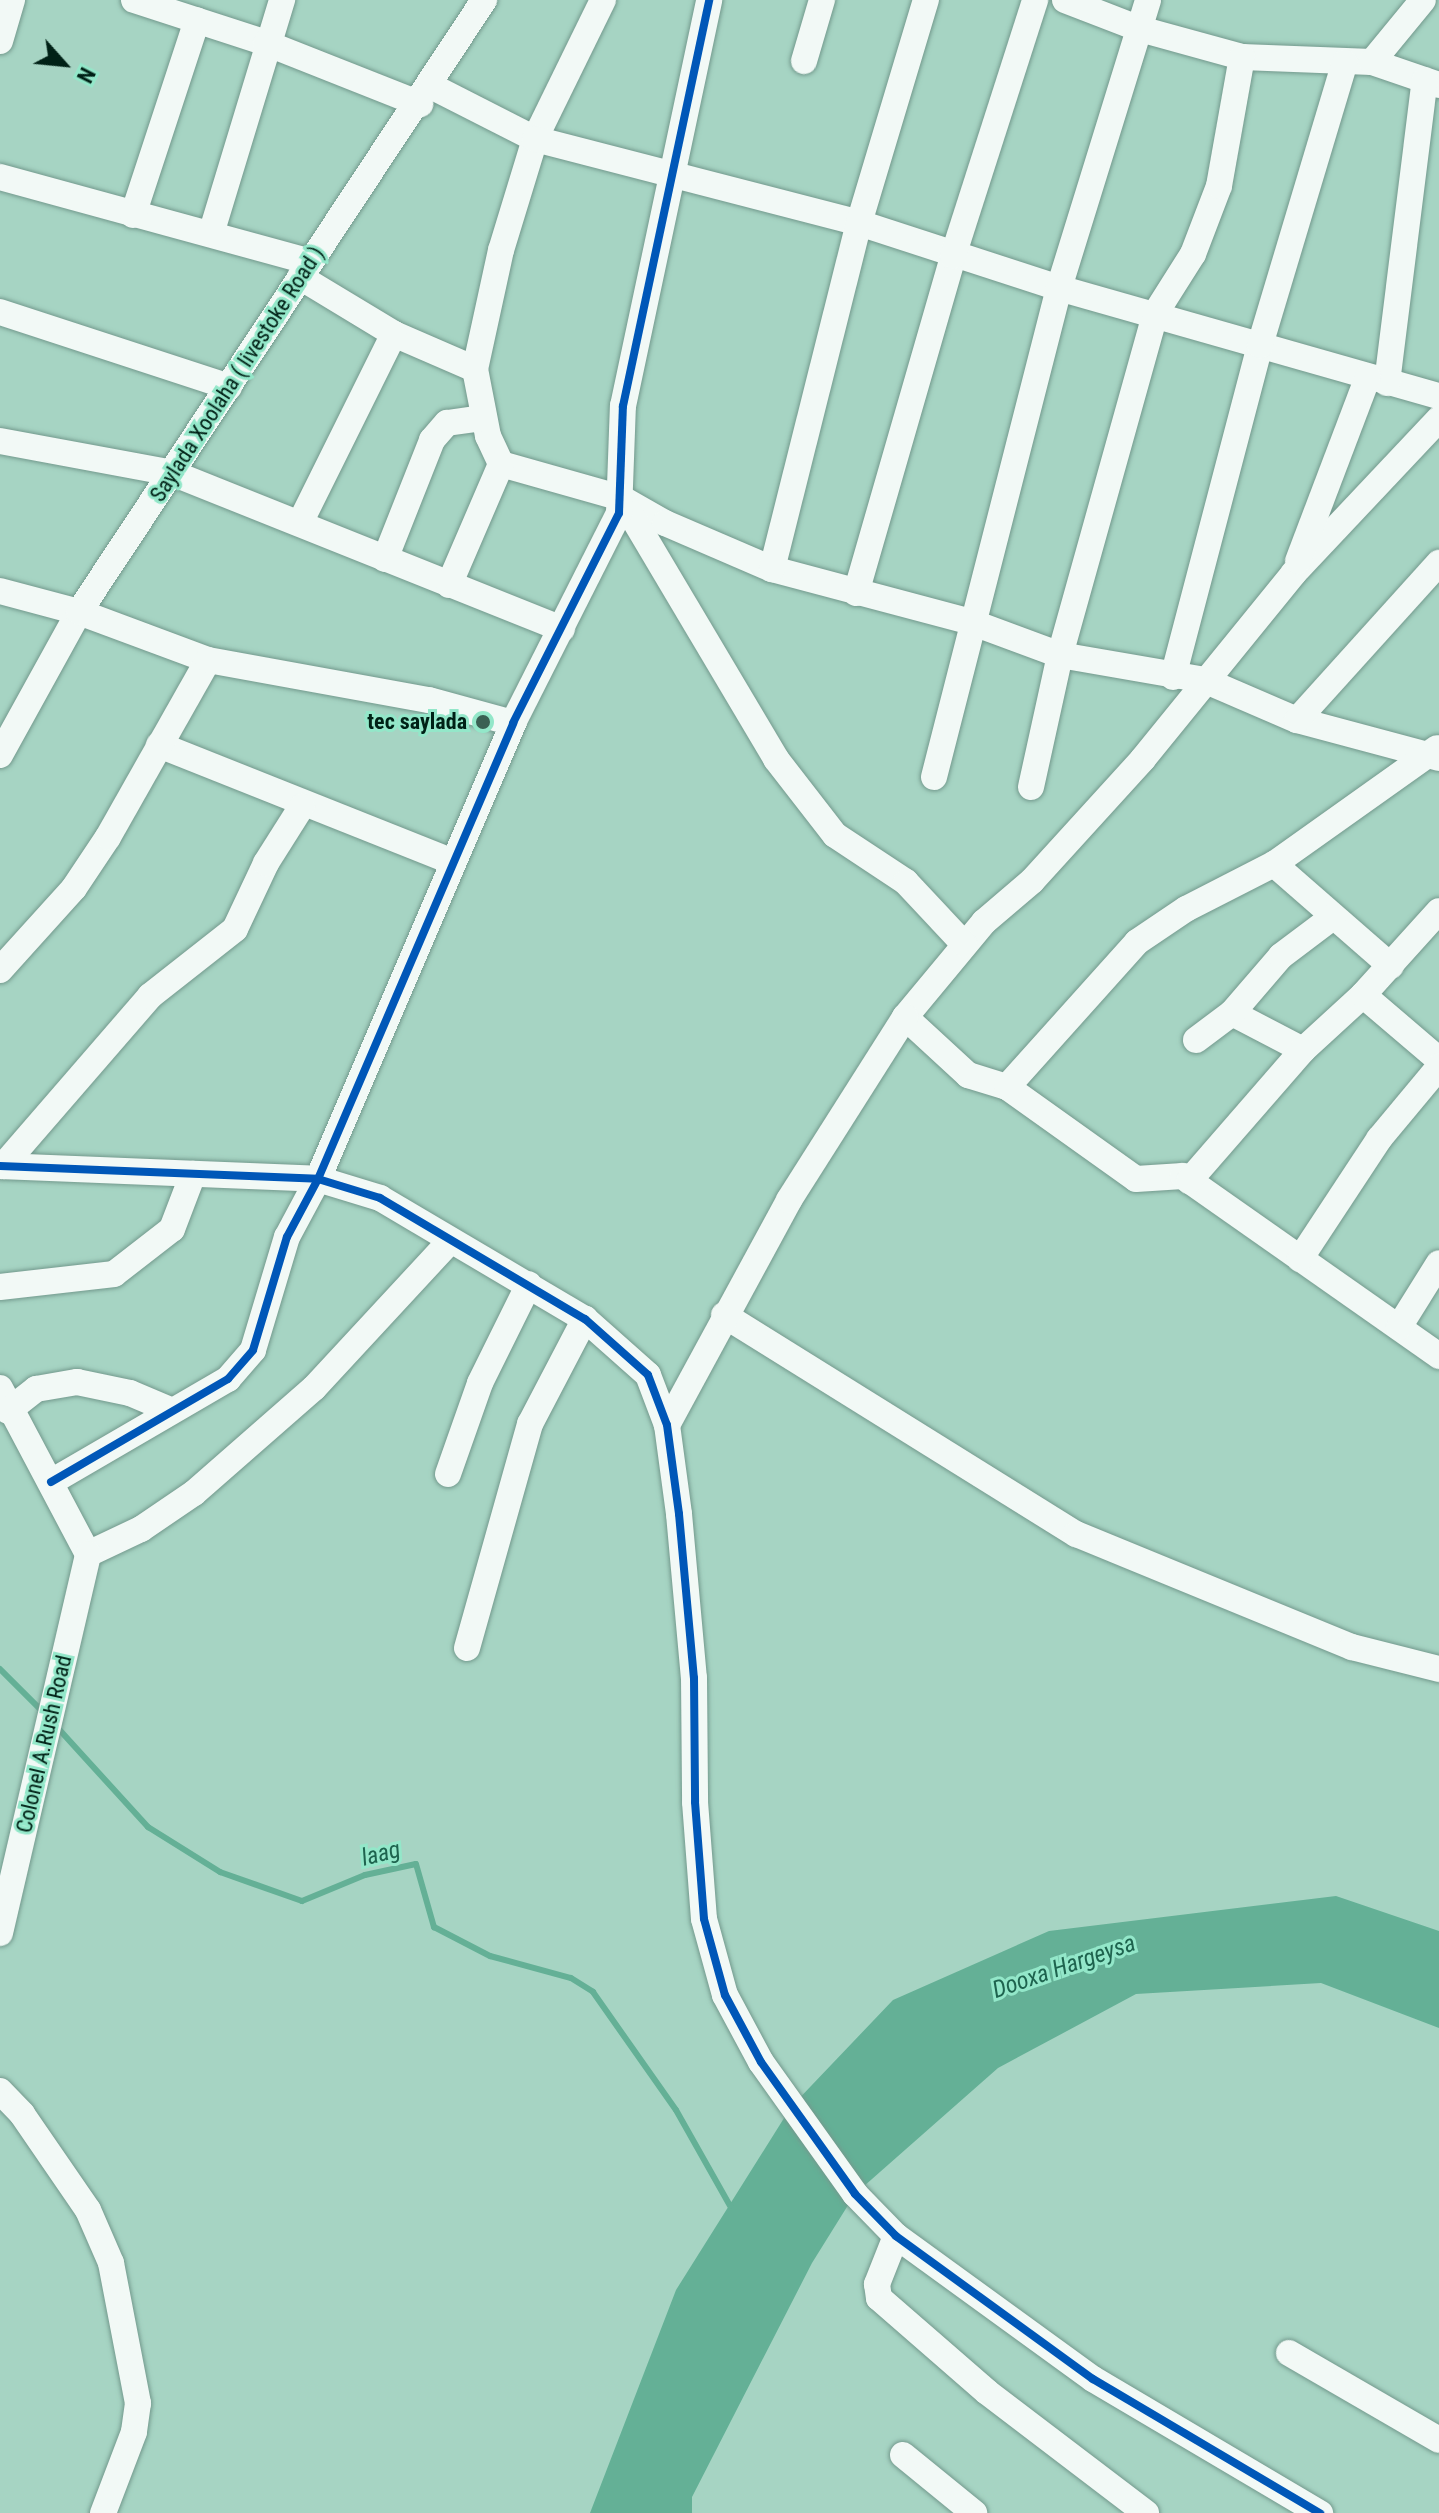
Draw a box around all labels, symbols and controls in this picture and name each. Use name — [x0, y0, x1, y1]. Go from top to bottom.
north arrow — [24, 24, 104, 104]
text: N — [72, 63, 100, 87]
street label: Saylada Xoolaha ( livestoke Road ) — [144, 241, 330, 507]
place label: tec saylada — [367, 709, 467, 735]
marker: tec saylada — [474, 713, 492, 731]
street label: Colonel A.Rush Road — [11, 1653, 77, 1835]
water label: laag — [359, 1835, 403, 1873]
water label: Dooxa Hargeysa — [989, 1929, 1139, 2005]

